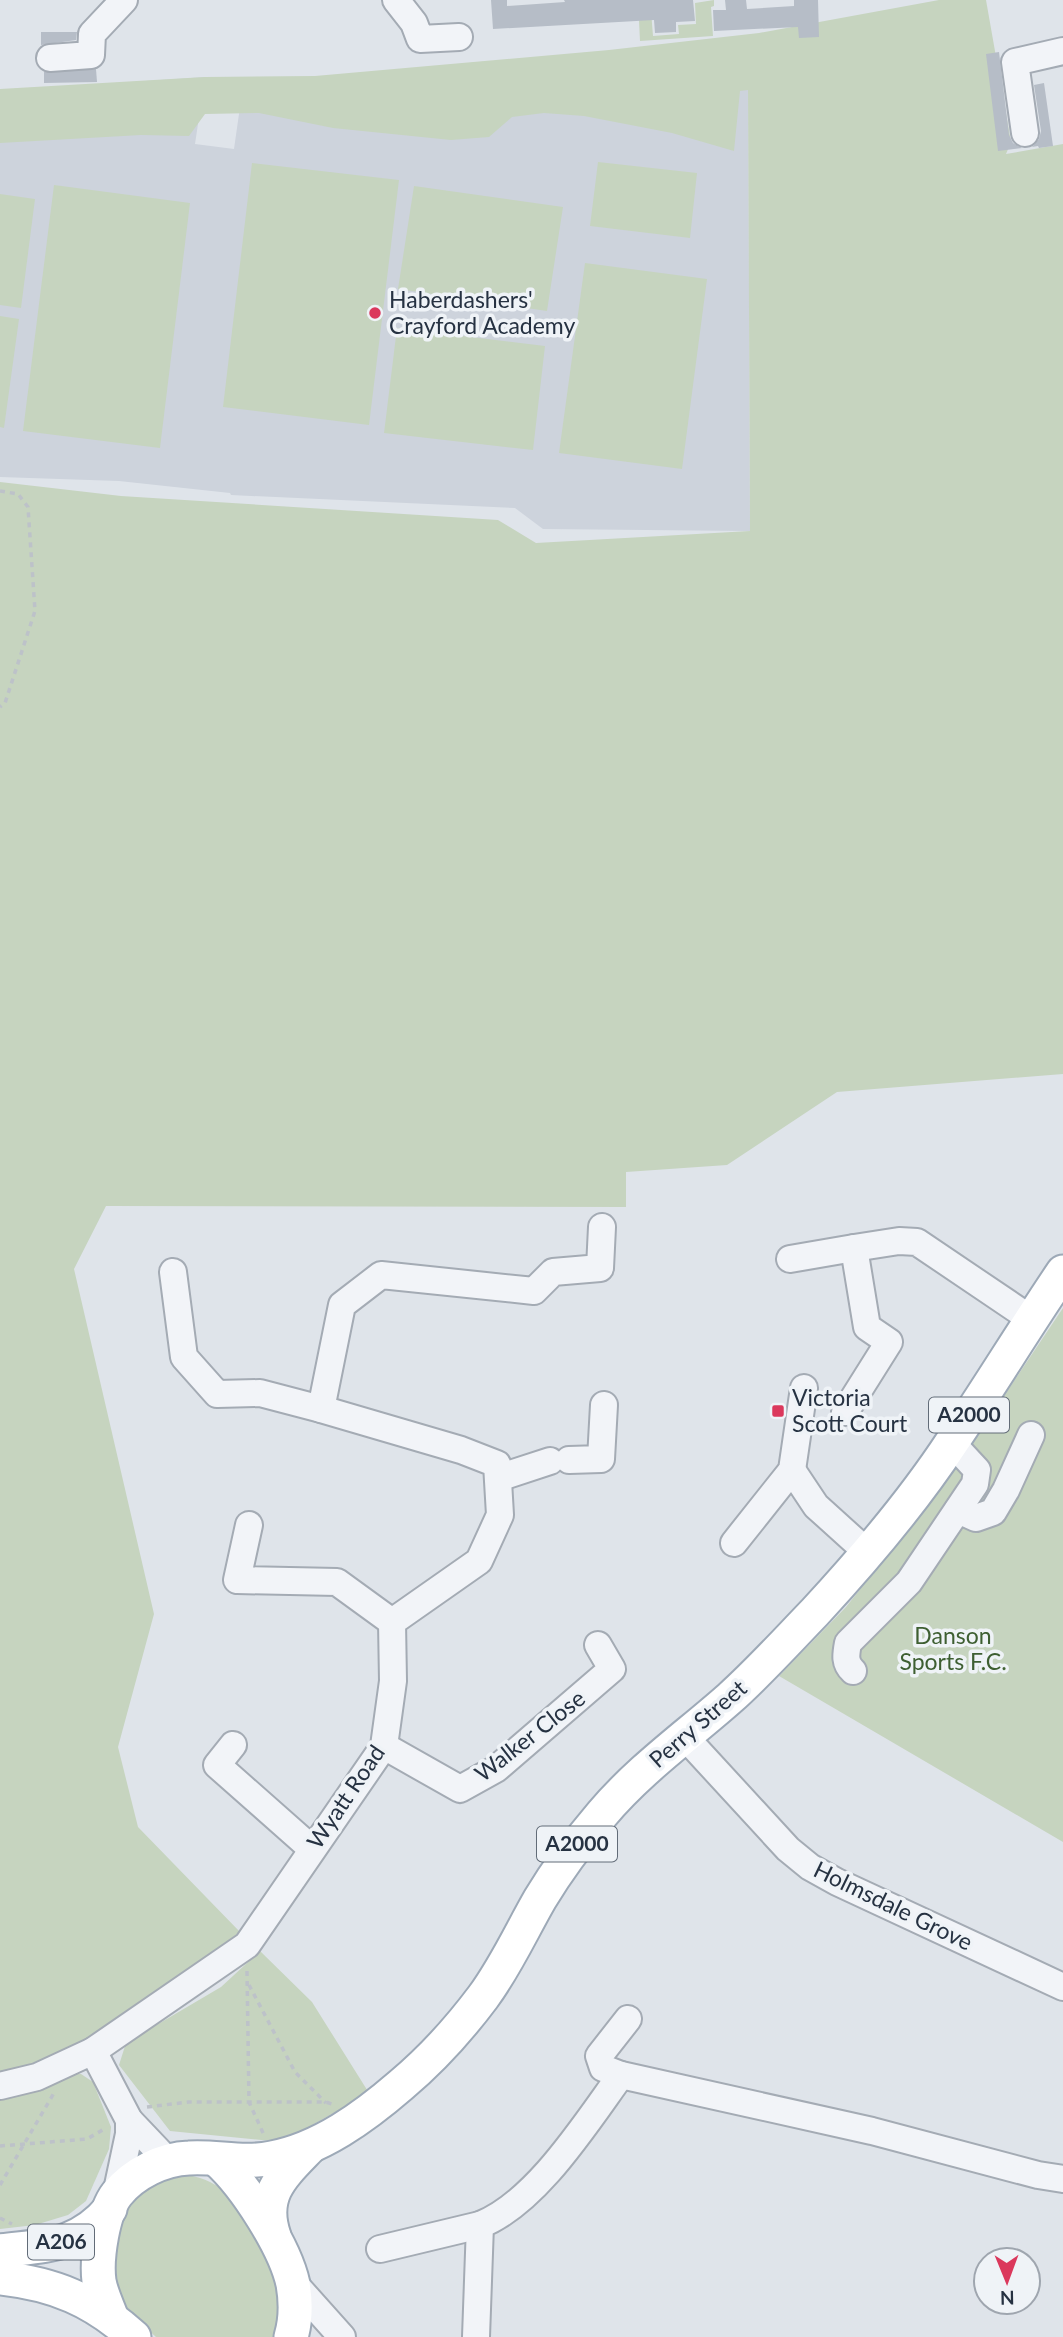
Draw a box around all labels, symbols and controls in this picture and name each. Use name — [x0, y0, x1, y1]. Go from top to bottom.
place label: Haberdashers' Crayford Academy — [389, 285, 575, 339]
marker: Haberdashers' Crayford Academy — [367, 305, 383, 321]
place label: Victoria Scott Court — [792, 1383, 908, 1437]
road number: A2000 — [929, 1398, 1009, 1432]
marker: Victoria Scott Court — [770, 1403, 786, 1419]
park label: Danson Sports F.C. — [899, 1621, 1007, 1675]
street label: Perry Street — [643, 1673, 752, 1773]
street label: Walker Close — [469, 1683, 590, 1787]
street label: Wyatt Road — [300, 1739, 390, 1854]
road number: A2000 — [537, 1826, 617, 1862]
street label: Holmsdale Grove — [809, 1855, 977, 1956]
road number: A206 — [28, 2224, 94, 2260]
north arrow — [972, 2246, 1042, 2316]
text: N — [1000, 2287, 1015, 2310]

